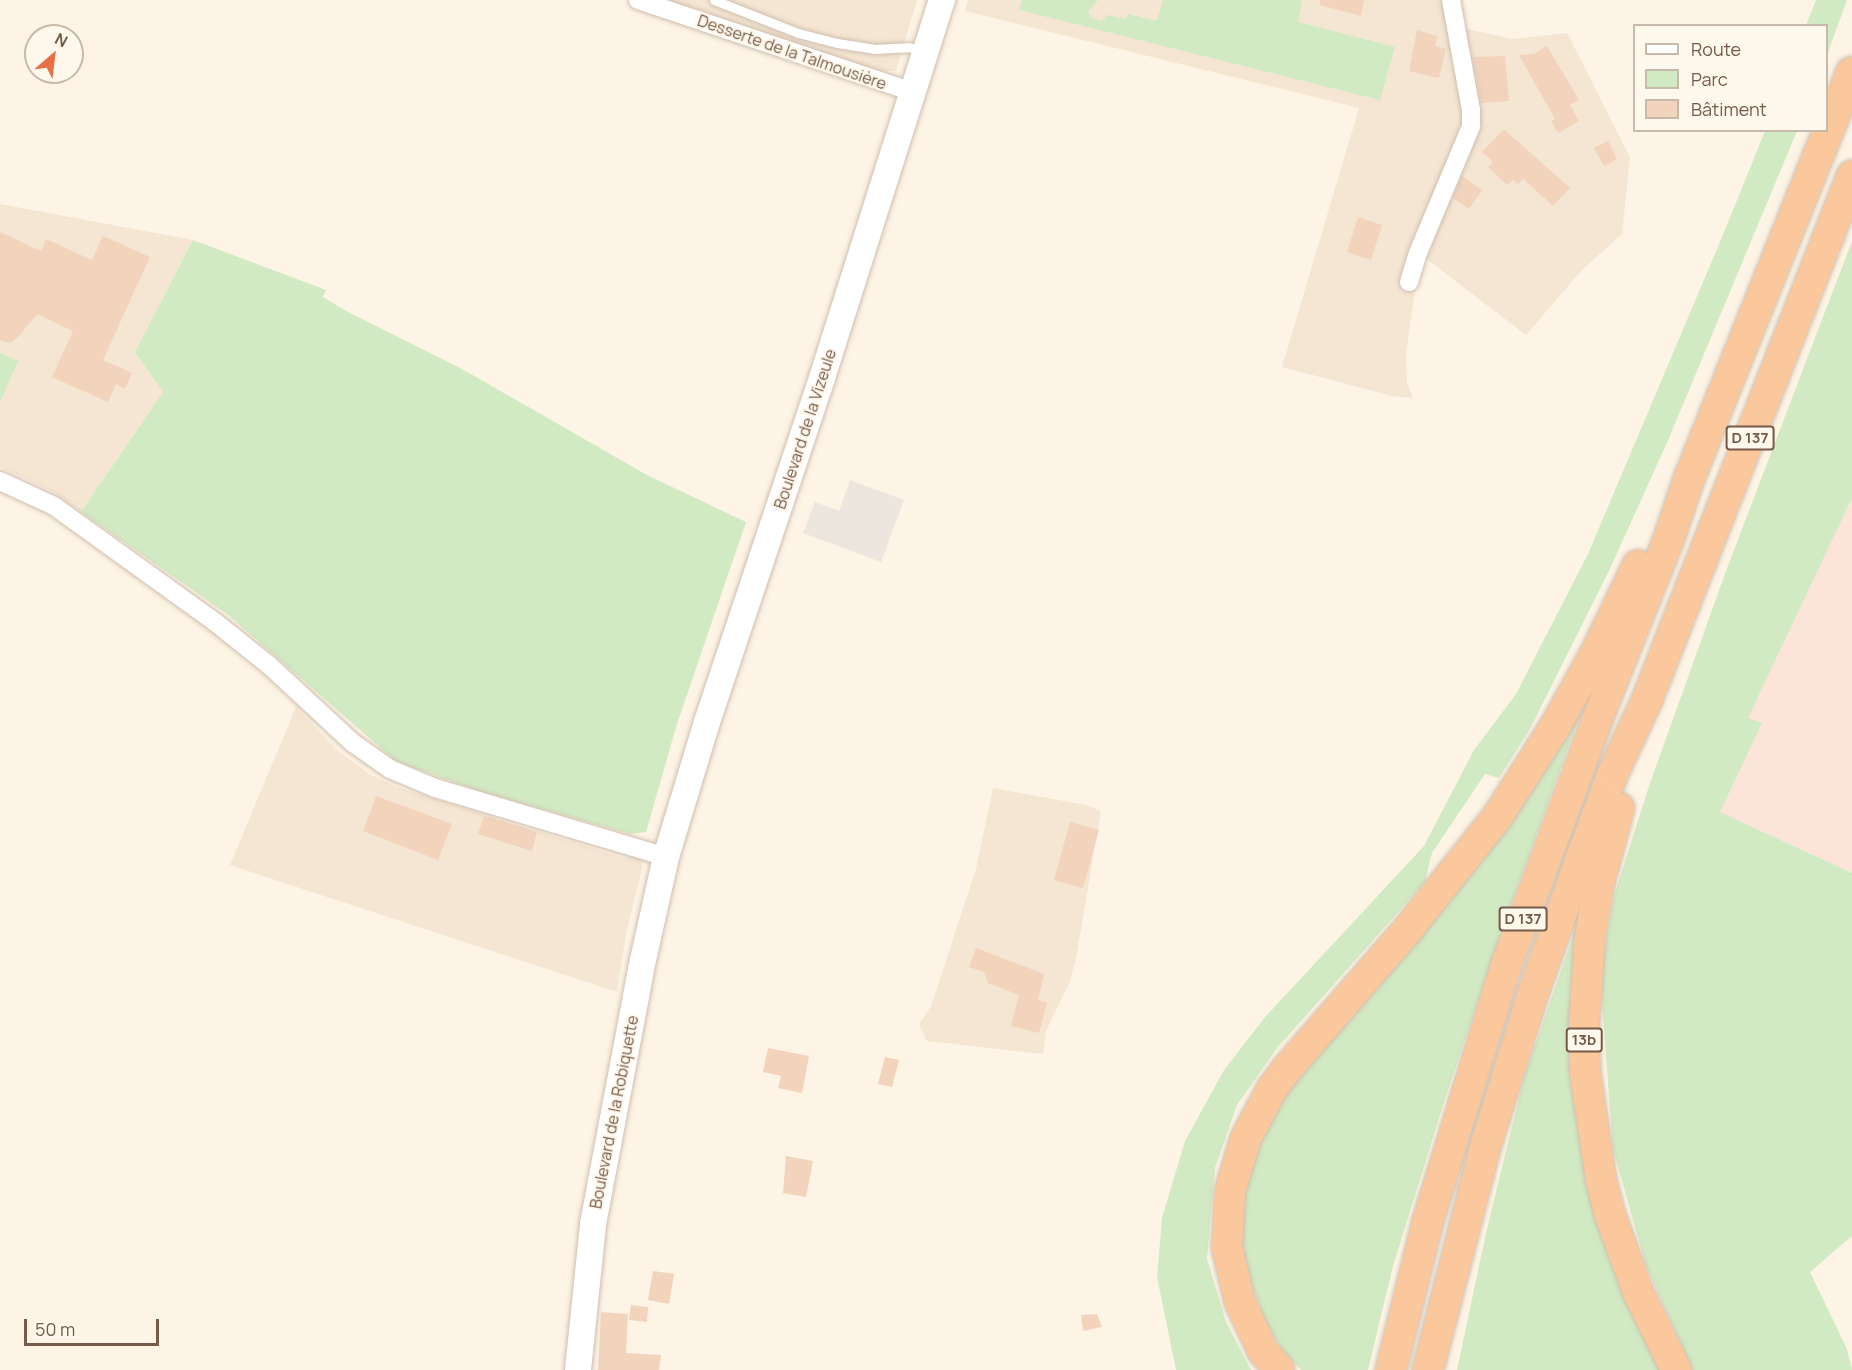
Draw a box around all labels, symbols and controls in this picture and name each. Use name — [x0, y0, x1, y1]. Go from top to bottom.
street label: Desserte de la Talmousière — [695, 11, 889, 93]
north arrow — [24, 24, 84, 84]
legend — [1633, 24, 1828, 132]
text: N — [51, 27, 72, 52]
text: Route — [1691, 37, 1741, 61]
text: Parc — [1691, 67, 1728, 91]
text: Bâtiment — [1691, 97, 1767, 121]
street label: Boulevard de la Vizeule — [770, 347, 840, 511]
road number: D 137 — [1724, 426, 1776, 450]
road number: D 137 — [1498, 907, 1549, 931]
street label: Boulevard de la Robiquette — [586, 1014, 642, 1210]
road number: 13b — [1564, 1028, 1604, 1052]
scale bar — [27, 1307, 162, 1345]
text: 50 m — [35, 1317, 75, 1341]

